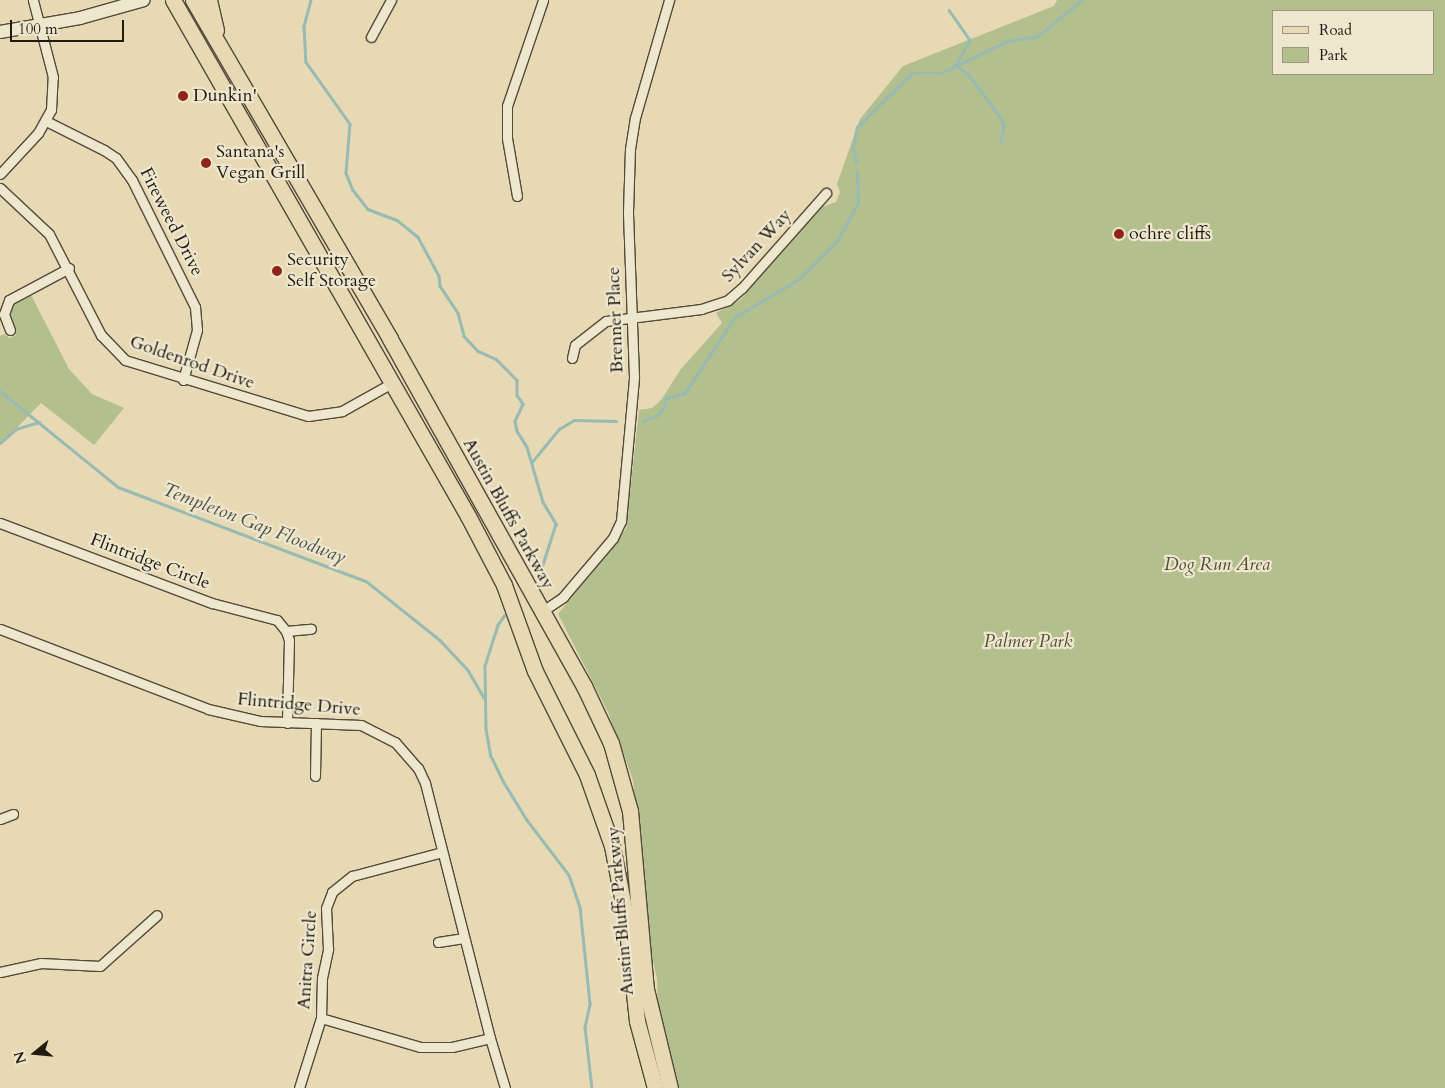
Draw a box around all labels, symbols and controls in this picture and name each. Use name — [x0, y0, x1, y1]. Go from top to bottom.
scale bar — [12, 10, 126, 42]
legend — [1272, 10, 1435, 75]
text: 100 m — [18, 19, 58, 39]
text: Road — [1319, 20, 1352, 40]
text: Park — [1319, 45, 1348, 65]
place label: Dunkin' — [193, 85, 257, 107]
marker: Dunkin' — [177, 90, 189, 102]
place label: Santana's Vegan Grill — [216, 142, 305, 184]
marker: Santana's Vegan Grill — [200, 157, 212, 169]
street label: Fireweed Drive — [134, 164, 208, 280]
street label: Sylvan Way — [718, 205, 796, 287]
place label: ochre cliffs — [1129, 223, 1211, 245]
marker: ochre cliffs — [1113, 228, 1125, 240]
place label: Security Self Storage — [287, 250, 376, 292]
marker: Security Self Storage — [271, 265, 283, 277]
street label: Brenner Place — [603, 266, 629, 374]
street label: Goldenrod Drive — [127, 331, 257, 395]
street label: Austin Bluffs Parkway — [458, 435, 558, 593]
water label: Templeton Gap Floodway — [159, 479, 349, 569]
street label: Flintridge Circle — [87, 529, 213, 595]
park label: Dog Run Area — [1164, 554, 1270, 576]
park label: Palmer Park — [984, 631, 1072, 653]
street label: Flintridge Drive — [236, 689, 362, 721]
street label: Austin Bluffs Parkway — [603, 826, 639, 996]
street label: Anitra Circle — [294, 910, 322, 1010]
north arrow — [10, 1028, 60, 1078]
text: N — [9, 1049, 31, 1066]

